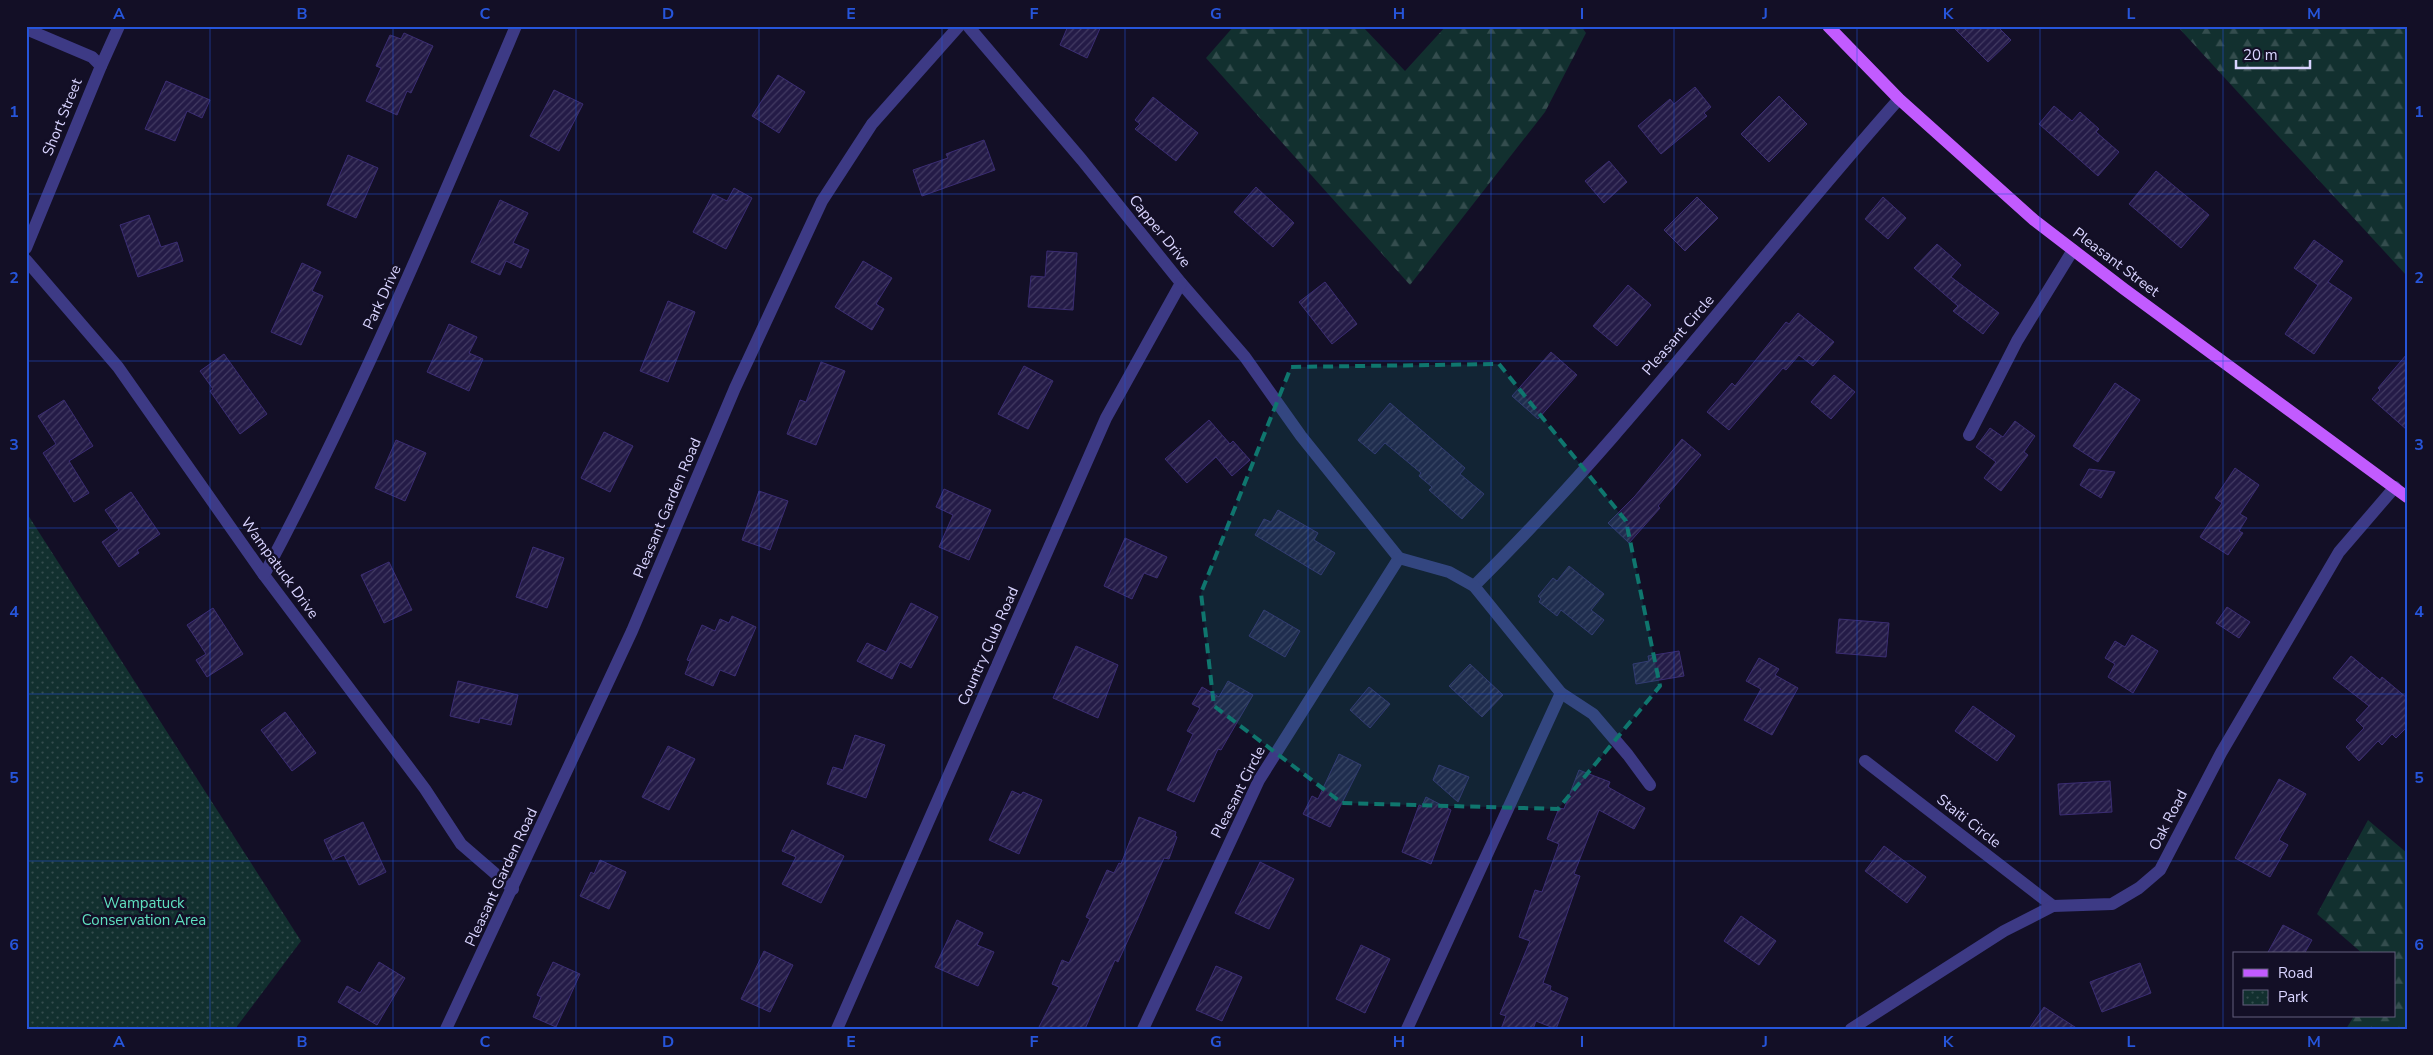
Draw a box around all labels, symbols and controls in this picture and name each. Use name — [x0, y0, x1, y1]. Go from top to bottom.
text: A — [113, 3, 125, 25]
text: B — [296, 3, 308, 25]
text: C — [480, 3, 491, 25]
text: D — [662, 3, 674, 25]
text: E — [846, 3, 856, 25]
text: F — [1030, 3, 1039, 25]
text: G — [1210, 3, 1222, 25]
text: H — [1393, 3, 1405, 25]
text: I — [1580, 3, 1584, 25]
text: J — [1761, 3, 1768, 25]
text: K — [1943, 3, 1955, 25]
text: L — [2127, 3, 2136, 25]
text: M — [2307, 3, 2321, 25]
scale bar — [2236, 38, 2309, 70]
text: 20 m — [2243, 45, 2278, 65]
street label: Short Street — [37, 75, 87, 159]
text: 1 — [9, 101, 19, 123]
text: 1 — [2414, 101, 2424, 123]
street label: Capper Drive — [1125, 190, 1195, 272]
street label: Pleasant Street — [2069, 223, 2164, 302]
street label: Park Drive — [358, 261, 406, 333]
text: 2 — [9, 267, 19, 289]
text: 2 — [2414, 267, 2424, 289]
street label: Pleasant Circle — [1637, 290, 1719, 380]
text: 3 — [9, 434, 19, 456]
text: 3 — [2414, 434, 2424, 456]
street label: Pleasant Garden Road — [628, 435, 706, 581]
street label: Wampatuck Drive — [236, 513, 324, 623]
street label: Country Club Road — [953, 583, 1023, 709]
text: 4 — [9, 601, 19, 623]
text: 4 — [2414, 601, 2424, 623]
street label: Pleasant Circle — [1206, 743, 1270, 841]
text: 5 — [9, 767, 19, 789]
text: 5 — [2414, 767, 2424, 789]
street label: Oak Road — [2144, 786, 2192, 854]
street label: Staiti Circle — [1933, 790, 2005, 852]
street label: Pleasant Garden Road — [460, 804, 542, 950]
park label: Wampatuck Conservation Area — [82, 893, 206, 930]
text: 6 — [9, 934, 19, 956]
text: 6 — [2414, 934, 2424, 956]
legend — [2233, 952, 2396, 1018]
text: Road — [2278, 963, 2313, 983]
text: Park — [2278, 987, 2308, 1007]
text: A — [113, 1031, 125, 1053]
text: B — [296, 1031, 308, 1053]
text: C — [480, 1031, 491, 1053]
text: D — [662, 1031, 674, 1053]
text: E — [846, 1031, 856, 1053]
text: F — [1030, 1031, 1039, 1053]
text: G — [1210, 1031, 1222, 1053]
text: H — [1393, 1031, 1405, 1053]
text: I — [1580, 1031, 1584, 1053]
text: J — [1761, 1031, 1768, 1053]
text: K — [1943, 1031, 1955, 1053]
text: L — [2127, 1031, 2136, 1053]
text: M — [2307, 1031, 2321, 1053]

